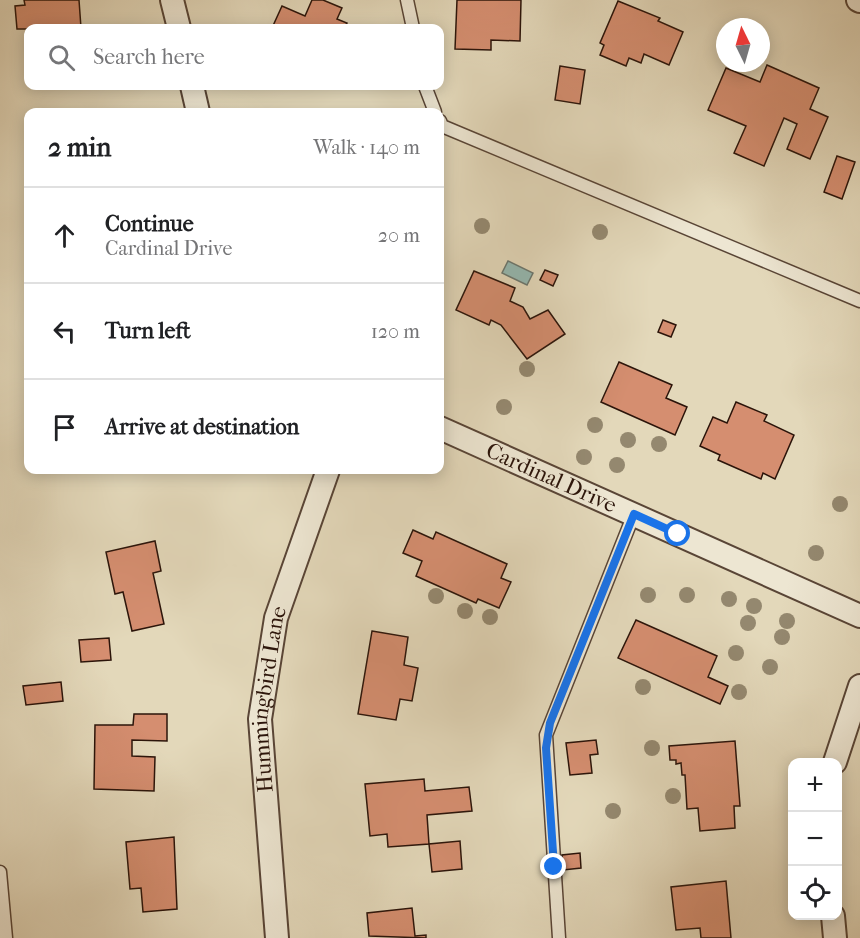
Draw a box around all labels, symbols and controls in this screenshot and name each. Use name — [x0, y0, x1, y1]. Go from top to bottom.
north arrow — [716, 18, 770, 72]
search box — [24, 24, 444, 90]
icon: search — [45, 41, 78, 74]
text: Search here — [93, 44, 205, 70]
text: 2 min — [48, 132, 111, 163]
text: Walk · 140 m — [313, 136, 420, 159]
text: Continue — [105, 211, 194, 237]
icon: ahead — [48, 219, 81, 252]
text: 20 m — [378, 224, 420, 247]
text: Cardinal Drive — [105, 237, 232, 260]
icon: left — [48, 315, 81, 348]
text: Turn left — [105, 318, 191, 344]
text: 120 m — [371, 320, 420, 343]
icon: arrive — [48, 411, 81, 444]
text: Arrive at destination — [105, 414, 299, 440]
street label: Cardinal Drive — [482, 437, 621, 518]
route start — [664, 520, 690, 546]
street label: Hummingbird Lane — [247, 602, 292, 793]
map controls — [788, 758, 842, 920]
button: + — [788, 758, 842, 812]
button: − — [788, 812, 842, 866]
route end — [540, 853, 566, 879]
button: locate — [788, 866, 842, 920]

